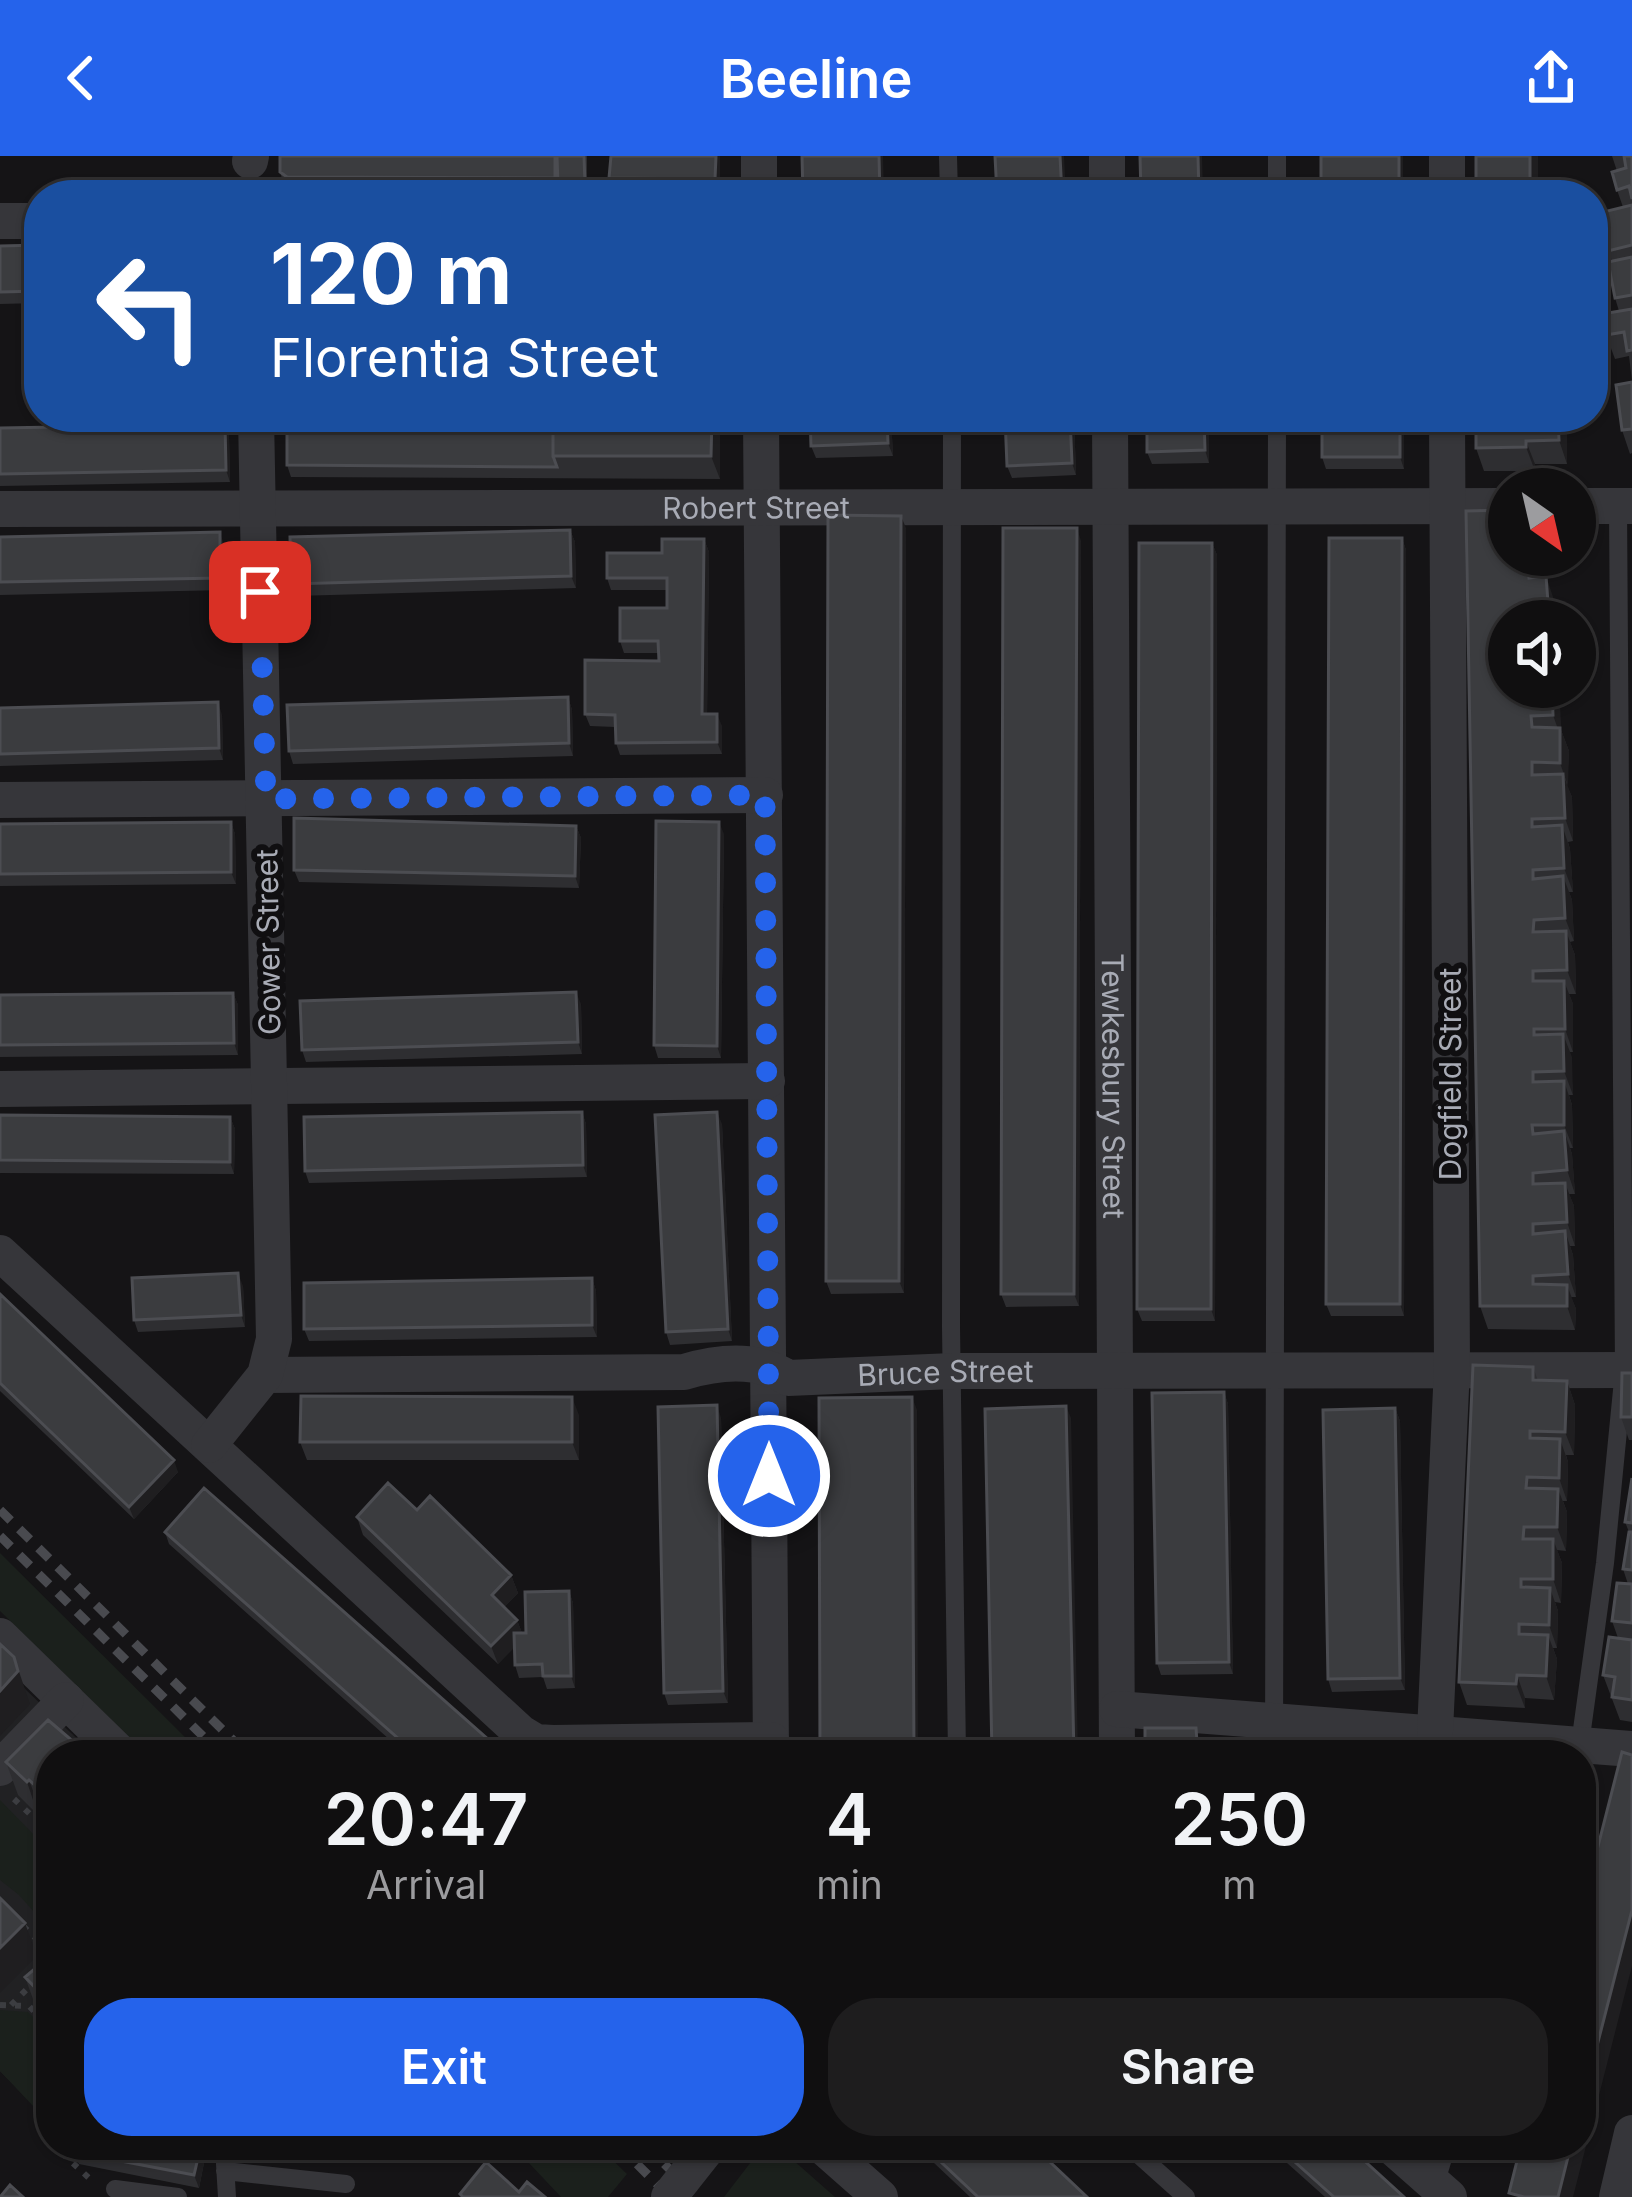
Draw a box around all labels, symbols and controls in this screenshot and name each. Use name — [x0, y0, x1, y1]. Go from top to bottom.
icon: back — [48, 45, 114, 111]
icon: share — [1518, 45, 1584, 111]
text: Beeline — [720, 46, 912, 111]
text: 120 m — [270, 223, 512, 324]
icon: left — [72, 228, 228, 384]
text: Florentia Street — [270, 325, 659, 390]
north arrow — [1488, 468, 1596, 576]
map controls — [1488, 468, 1596, 708]
street label: Robert Street — [662, 489, 850, 526]
pin — [209, 541, 311, 643]
icon: arrive — [227, 559, 293, 625]
button: sound — [1488, 600, 1596, 708]
street label: Gower Street — [248, 849, 288, 1035]
street label: Tewkesbury Street — [1095, 953, 1132, 1219]
street label: Dogfield Street — [1432, 968, 1468, 1180]
street label: Bruce Street — [856, 1353, 1034, 1393]
position arrow — [706, 1413, 832, 1539]
text: 20:47 — [324, 1775, 528, 1862]
text: 4 — [826, 1775, 874, 1862]
text: 250 — [1171, 1775, 1308, 1862]
text: Arrival — [366, 1861, 486, 1908]
text: min — [816, 1861, 883, 1908]
text: m — [1222, 1861, 1257, 1908]
button: Exit — [84, 1998, 804, 2136]
button: Share — [828, 1998, 1548, 2136]

